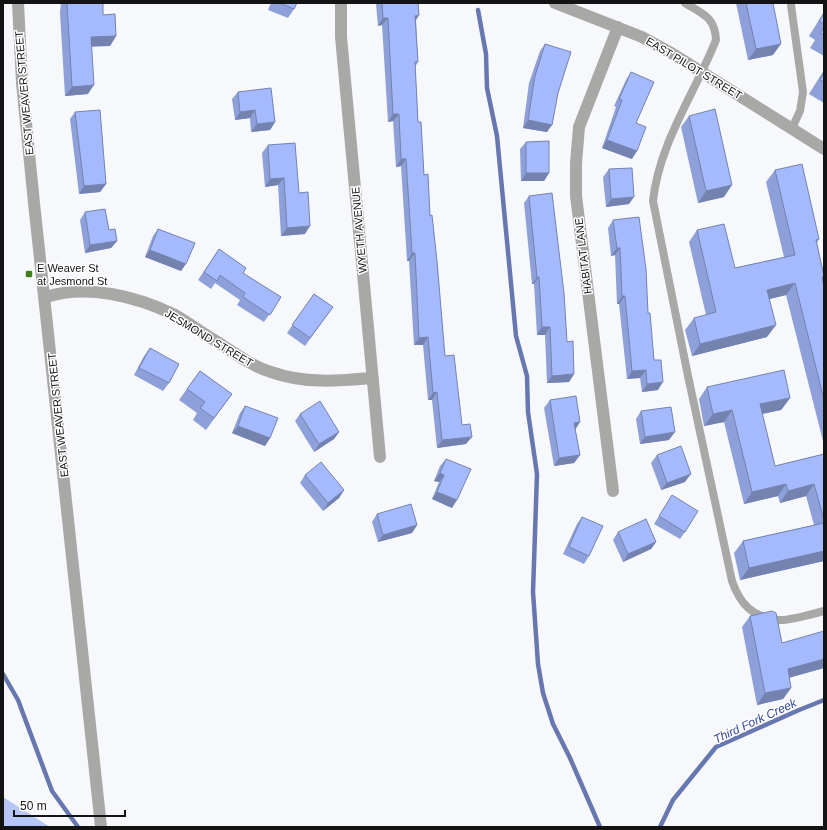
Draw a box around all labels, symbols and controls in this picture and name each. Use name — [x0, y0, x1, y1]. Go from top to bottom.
street label: EAST WEAVER STREET — [13, 30, 35, 156]
street label: EAST PILOT STREET — [644, 35, 744, 102]
street label: WYETH AVENUE — [349, 186, 369, 274]
street label: HABITAT LANE — [572, 217, 594, 295]
place label: E Weaver St at Jesmond St — [37, 262, 107, 287]
marker: E Weaver St at Jesmond St — [24, 269, 34, 279]
street label: JESMOND STREET — [163, 307, 255, 369]
street label: EAST WEAVER STREET — [45, 352, 70, 478]
water label: Third Fork Creek — [711, 695, 800, 746]
scale bar — [14, 792, 125, 818]
text: 50 m — [20, 799, 47, 813]

